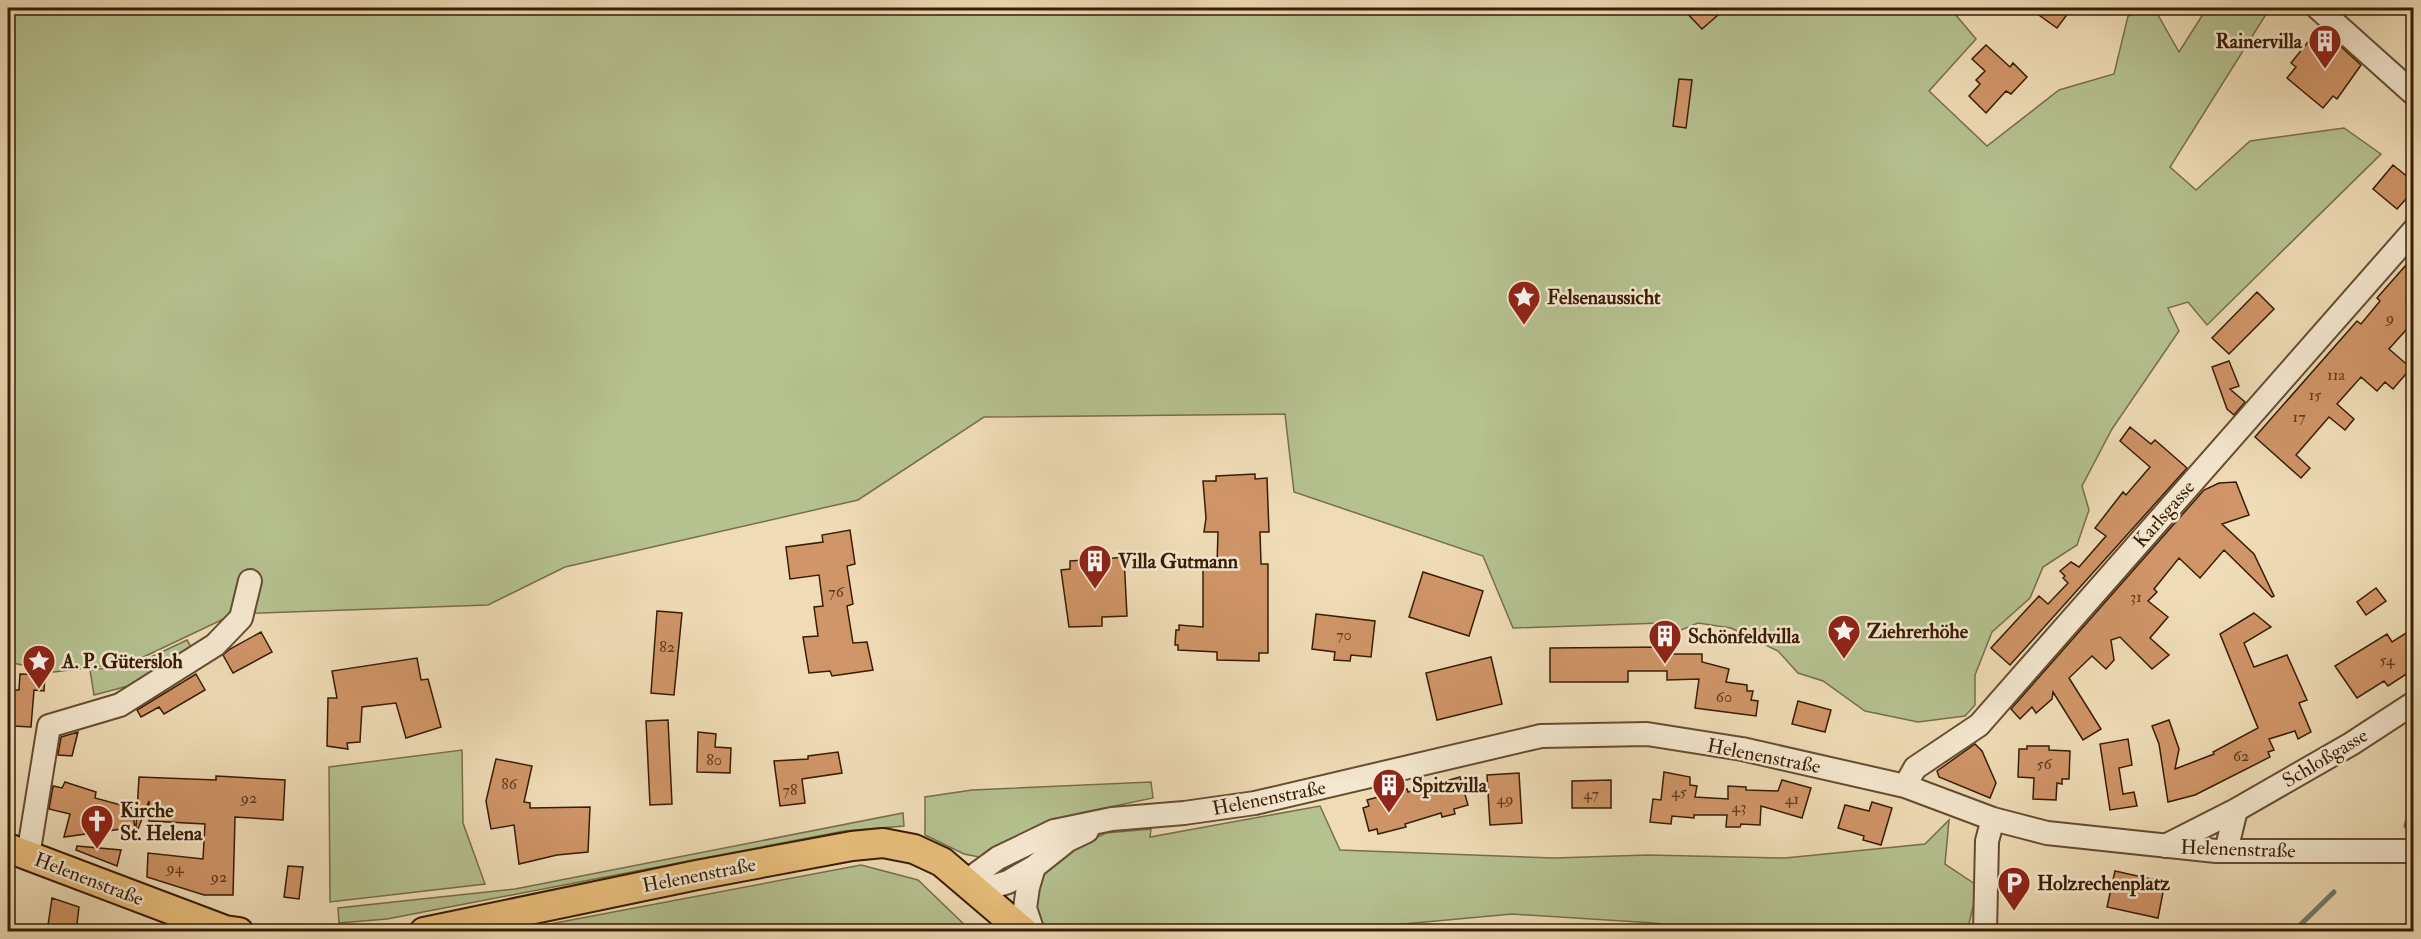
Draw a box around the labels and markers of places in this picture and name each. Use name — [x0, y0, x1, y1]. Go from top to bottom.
building icon: Rainervilla — [2307, 23, 2343, 70]
place label: Rainervilla — [2215, 29, 2303, 54]
place icon: Felsenaussicht — [1506, 279, 1542, 326]
place label: Felsenaussicht — [1547, 285, 1661, 310]
building icon: Villa Gutmann — [1077, 543, 1113, 590]
place label: Villa Gutmann — [1117, 549, 1239, 574]
place icon: Ziehrerhöhe — [1826, 613, 1862, 660]
building icon: Schönfeldvilla — [1647, 618, 1683, 665]
place label: Ziehrerhöhe — [1867, 619, 1969, 644]
place label: Schönfeldvilla — [1688, 624, 1800, 649]
place icon: A. P. Gütersloh — [21, 643, 57, 690]
place label: A. P. Gütersloh — [61, 649, 183, 674]
building icon: Spitzvilla — [1371, 767, 1407, 814]
place label: Spitzvilla — [1412, 773, 1488, 799]
place label: Kirche St. Helena — [120, 798, 203, 846]
church icon: Kirche St. Helena — [79, 803, 115, 850]
parking icon: Holzrechenplatz — [1996, 865, 2032, 912]
place label: Holzrechenplatz — [2037, 871, 2170, 897]

